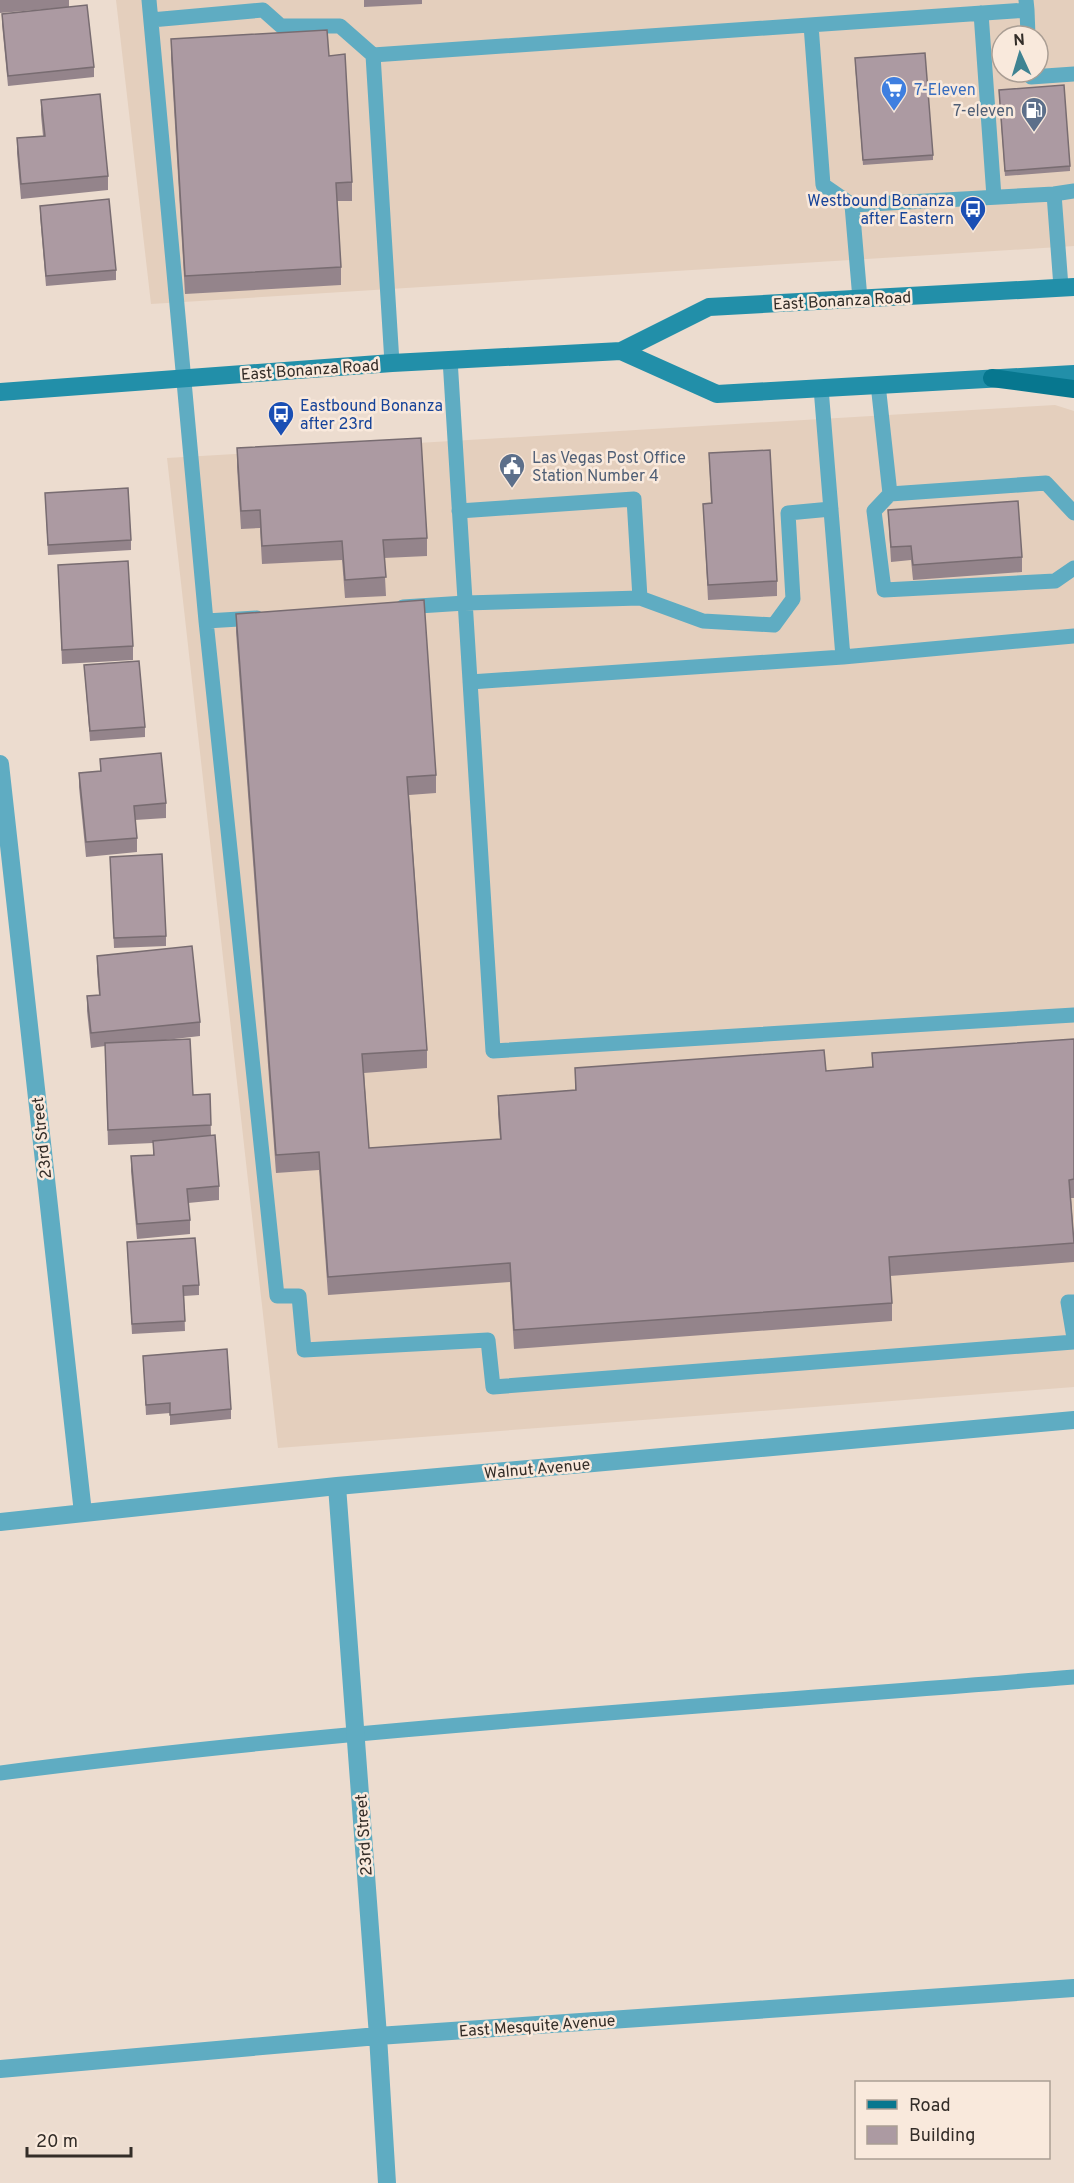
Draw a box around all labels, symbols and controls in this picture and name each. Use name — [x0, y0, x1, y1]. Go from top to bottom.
north arrow — [990, 24, 1050, 84]
text: N — [1013, 31, 1026, 51]
supermarket icon: 7-Eleven — [879, 74, 909, 112]
place label: 7-Eleven — [914, 81, 976, 101]
fuel station icon: 7-eleven — [1019, 95, 1049, 133]
place label: 7-eleven — [953, 102, 1014, 122]
place label: Westbound Bonanza after Eastern — [807, 192, 954, 230]
bus stop icon: Westbound Bonanza after Eastern — [958, 194, 988, 232]
street label: East Bonanza Road — [772, 288, 912, 316]
street label: East Bonanza Road — [240, 356, 380, 386]
place label: Eastbound Bonanza after 23rd — [300, 397, 443, 435]
bus stop icon: Eastbound Bonanza after 23rd — [266, 399, 296, 437]
place label: Las Vegas Post Office Station Number 4 — [532, 449, 686, 487]
public building icon: Las Vegas Post Office Station Number 4 — [497, 451, 527, 489]
street label: 23rd Street — [29, 1096, 57, 1180]
street label: Walnut Avenue — [483, 1455, 591, 1485]
street label: 23rd Street — [352, 1793, 378, 1876]
street label: East Mesquite Avenue — [458, 2012, 616, 2042]
legend — [855, 2081, 1050, 2159]
text: Road — [909, 2095, 951, 2118]
scale bar — [27, 2120, 130, 2158]
text: Building — [909, 2125, 975, 2148]
text: 20 m — [36, 2131, 78, 2154]

